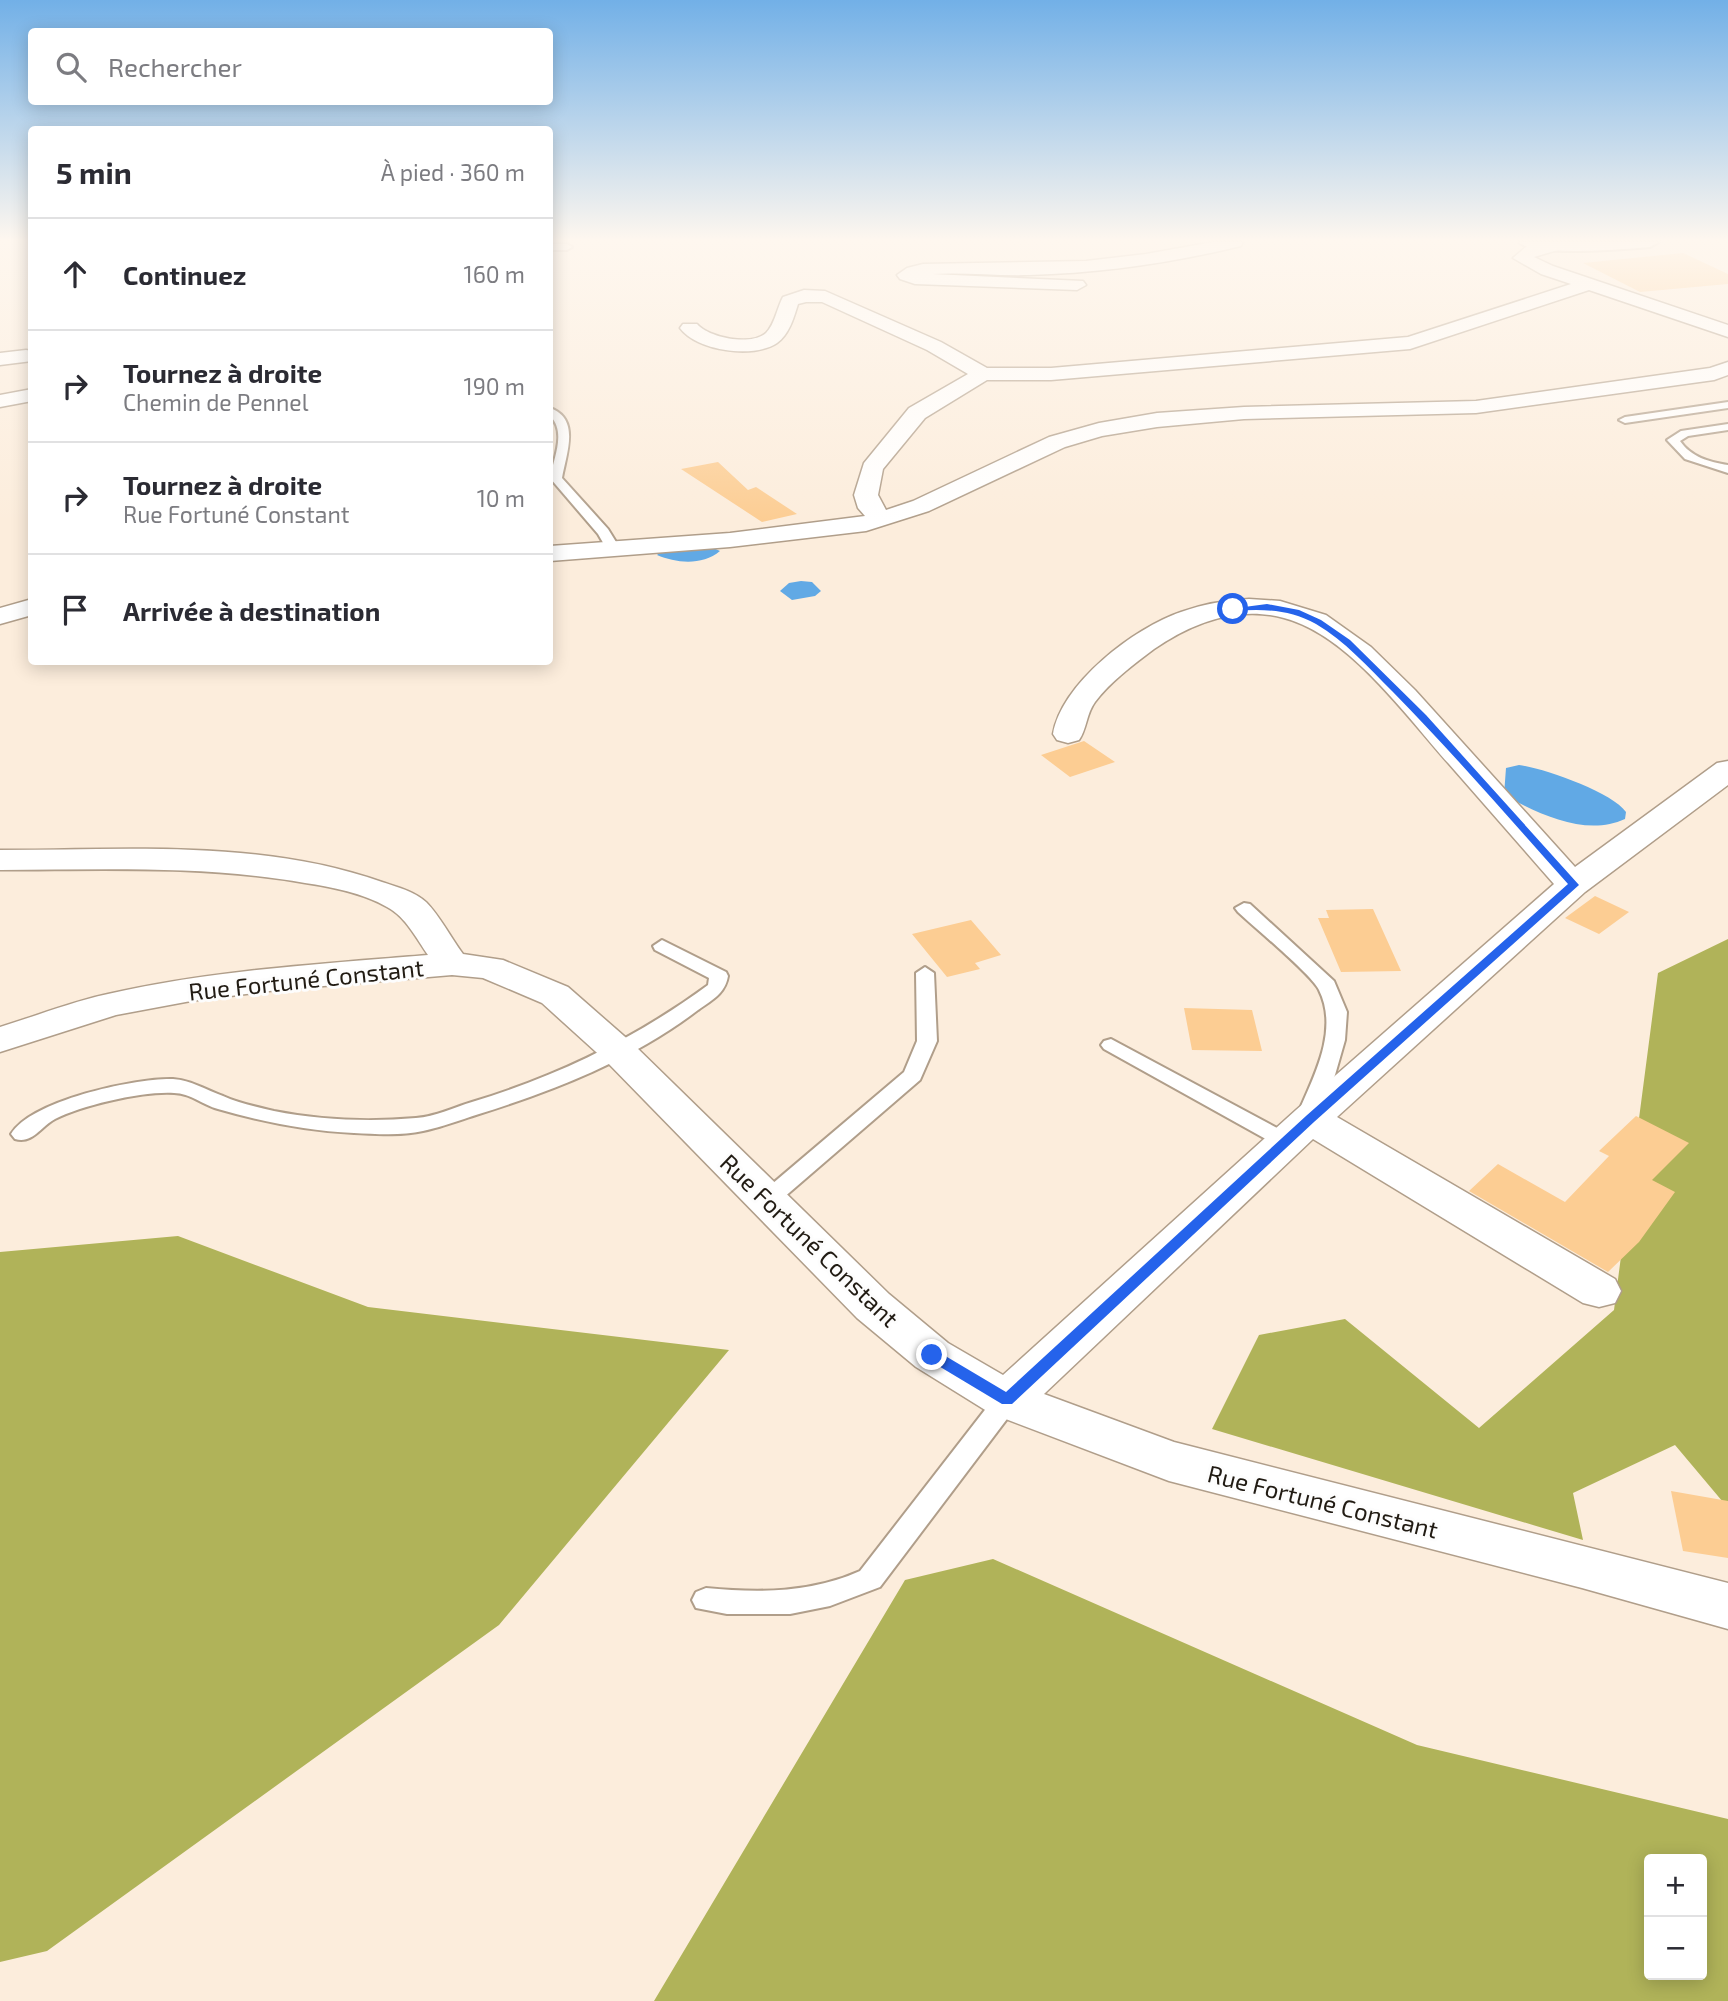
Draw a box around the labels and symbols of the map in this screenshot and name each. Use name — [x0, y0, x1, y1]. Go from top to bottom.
route start — [1217, 593, 1248, 624]
street label: Rue Fortuné Constant — [187, 952, 425, 1006]
street label: Rue Fortuné Constant — [715, 1147, 905, 1333]
route end — [916, 1339, 947, 1370]
street label: Rue Fortuné Constant — [1205, 1458, 1441, 1544]

